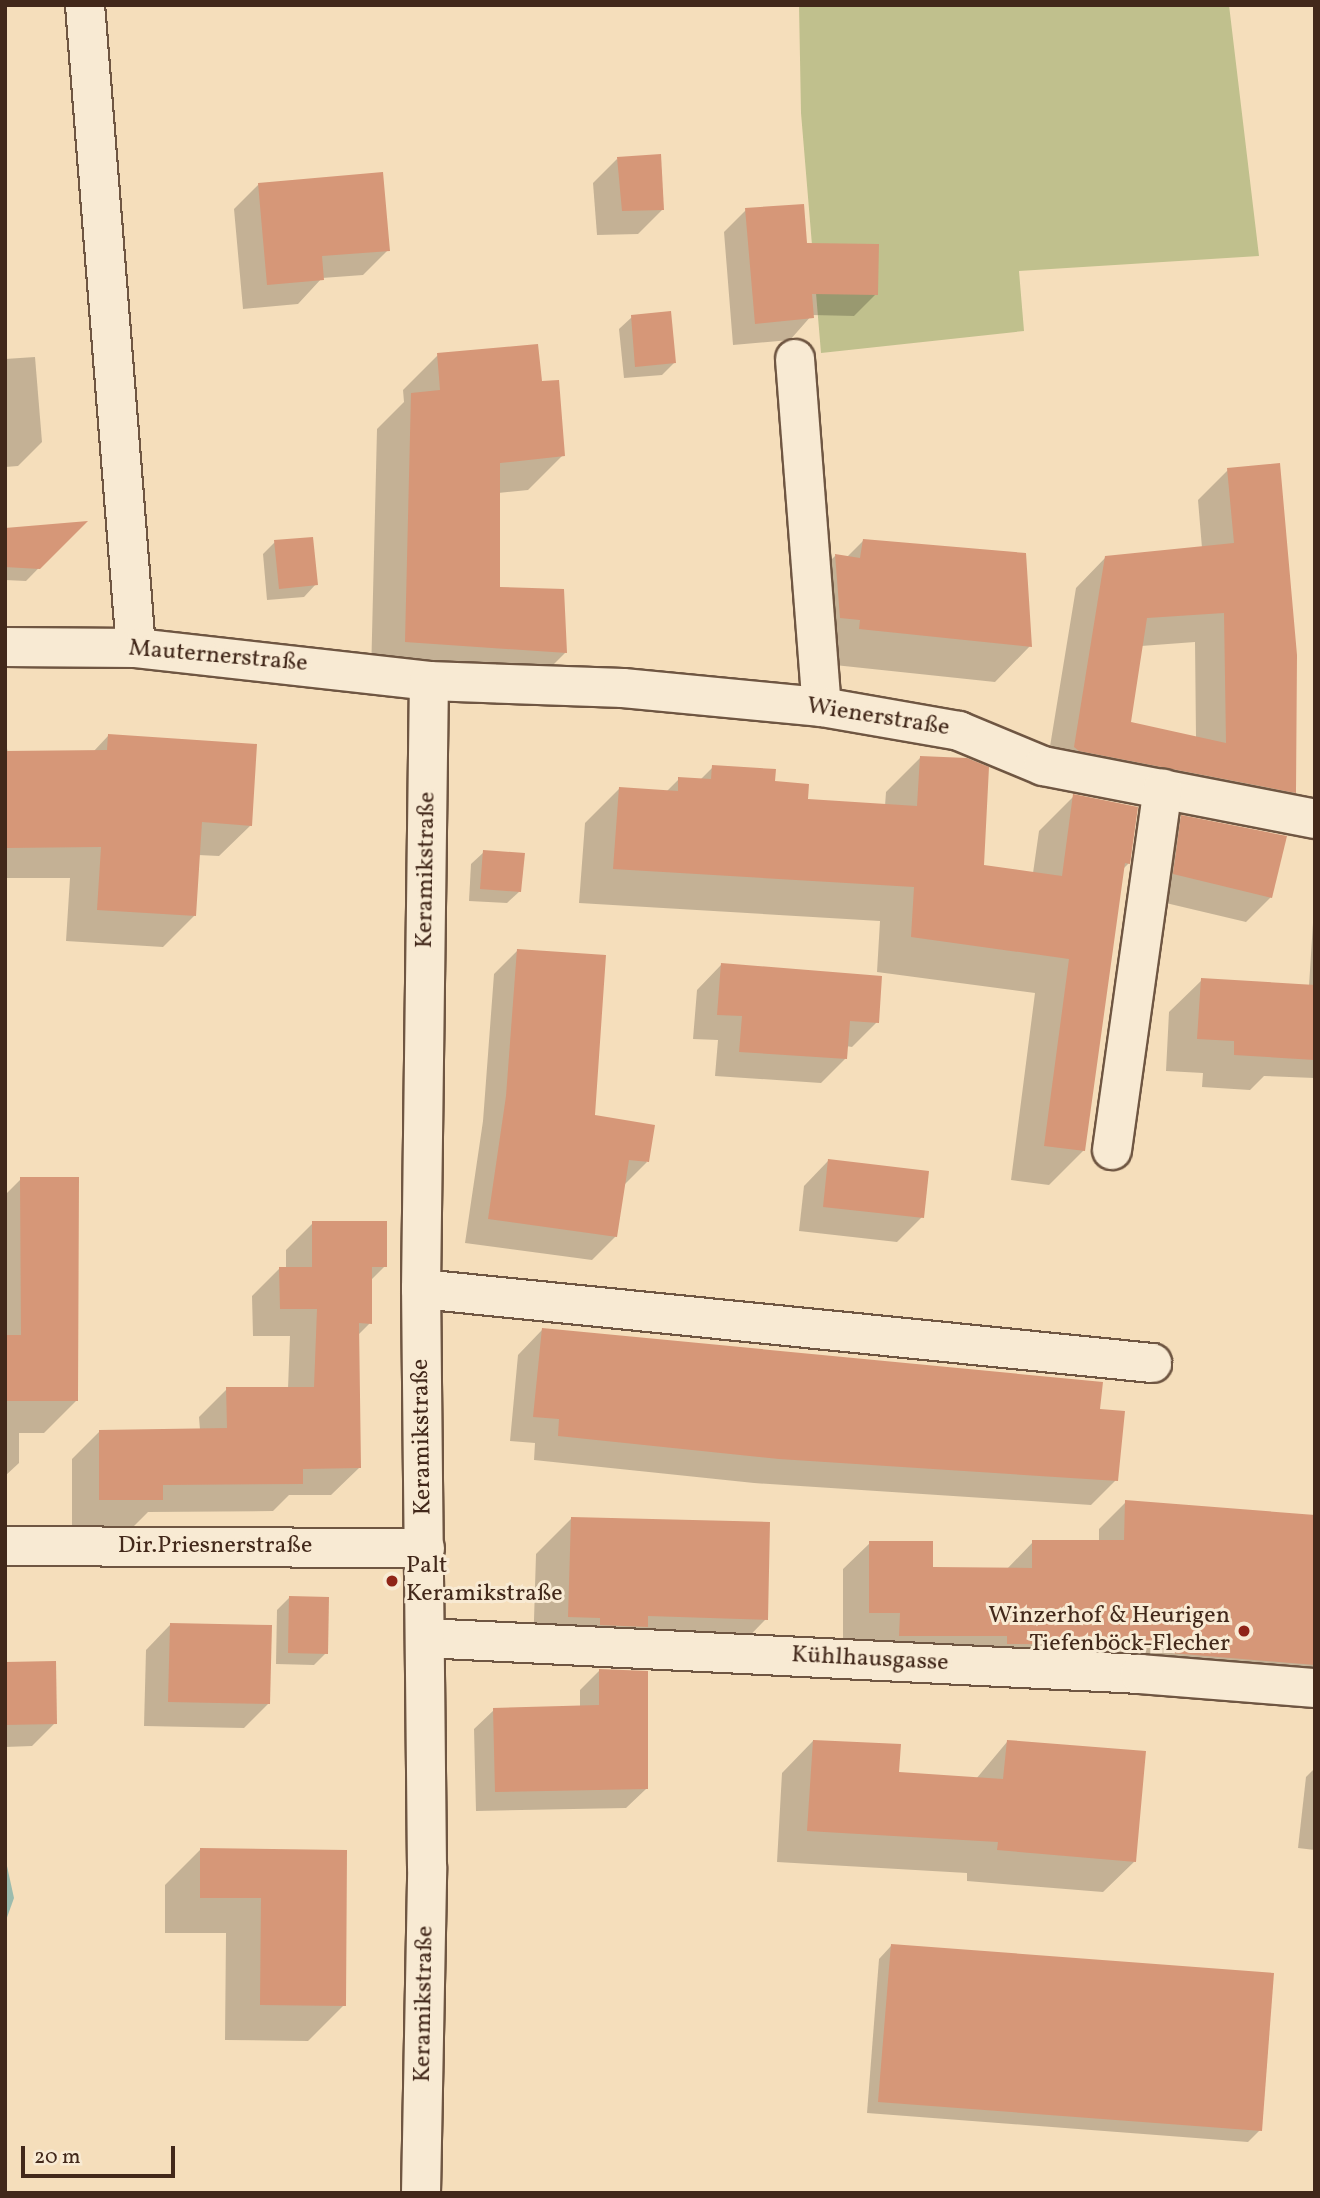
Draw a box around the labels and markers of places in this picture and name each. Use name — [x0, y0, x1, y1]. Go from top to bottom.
place label: Palt Keramikstraße — [406, 1553, 563, 1609]
marker: Palt Keramikstraße — [384, 1573, 400, 1589]
place label: Winzerhof & Heurigen Tiefenböck-Flecher — [991, 1603, 1230, 1659]
marker: Winzerhof & Heurigen Tiefenböck-Flecher — [1236, 1623, 1252, 1639]

